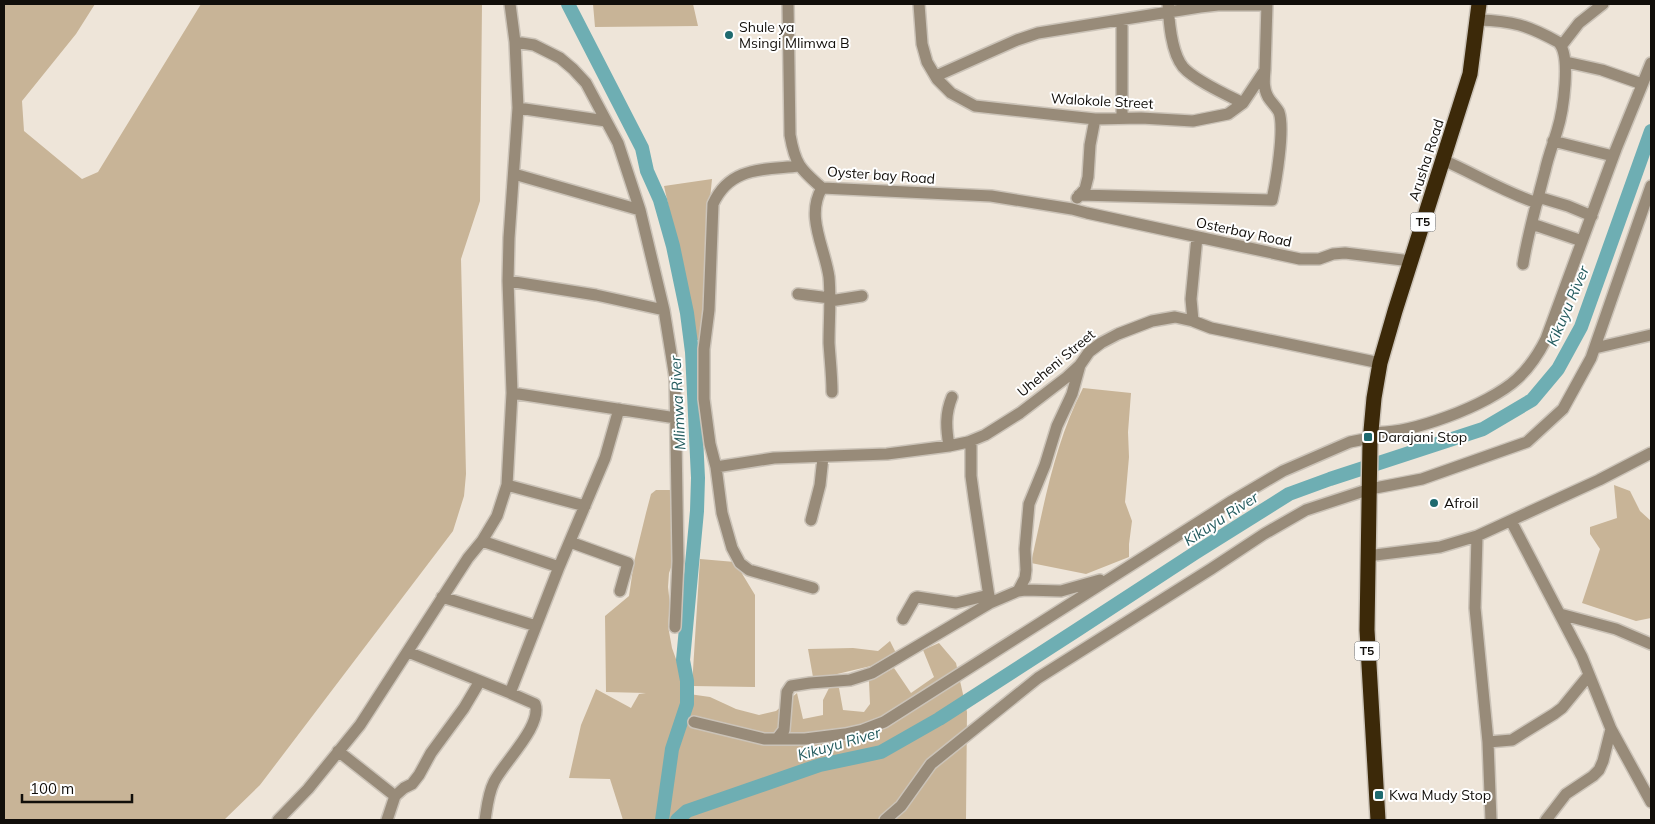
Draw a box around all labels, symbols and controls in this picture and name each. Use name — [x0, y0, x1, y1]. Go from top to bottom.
place label: Shule ya Msingi Mlimwa B — [739, 18, 849, 52]
marker: Shule ya Msingi Mlimwa B — [723, 29, 735, 41]
street label: Walokole Street — [1050, 89, 1154, 113]
street label: Arusha Road — [1404, 117, 1448, 203]
street label: Oyster bay Road — [826, 162, 936, 188]
road number: T5 — [1410, 212, 1436, 232]
street label: Osterbay Road — [1195, 213, 1293, 251]
water label: Kikuyu River — [1542, 262, 1593, 349]
street label: Uheheni Street — [1014, 325, 1099, 401]
water label: Mlimwa River — [666, 355, 689, 451]
place label: Darajani Stop — [1378, 428, 1467, 446]
marker: Darajani Stop — [1362, 431, 1374, 443]
water label: Kikuyu River — [1180, 487, 1262, 550]
place label: Afroil — [1444, 494, 1479, 512]
marker: Afroil — [1428, 497, 1440, 509]
road number: T5 — [1354, 641, 1380, 660]
water label: Kikuyu River — [795, 722, 883, 764]
scale bar — [22, 772, 132, 804]
text: 100 m — [30, 779, 74, 798]
place label: Kwa Mudy Stop — [1389, 786, 1491, 804]
marker: Kwa Mudy Stop — [1373, 789, 1385, 801]

